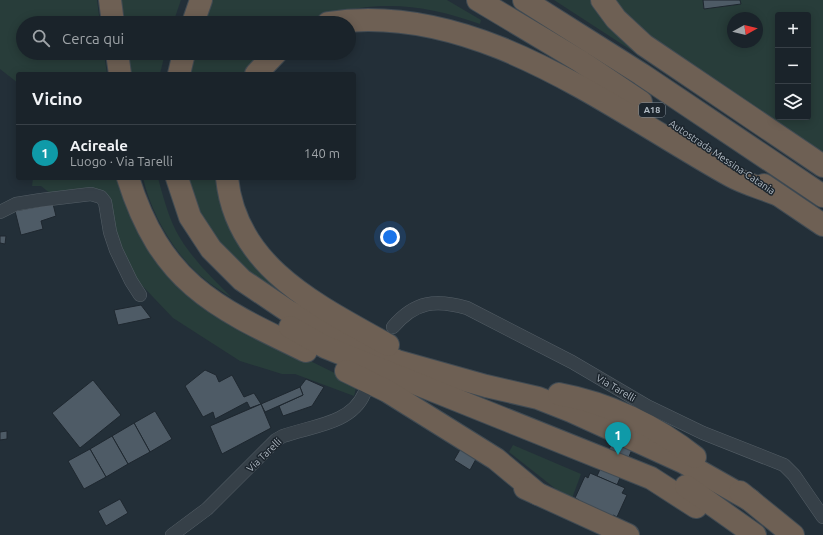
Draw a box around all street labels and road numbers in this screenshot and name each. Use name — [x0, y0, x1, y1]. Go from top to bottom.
road number: A18 — [639, 103, 665, 117]
street label: Autostrada Messina-Catania — [667, 117, 777, 197]
street label: Via Tarelli — [594, 372, 638, 404]
street label: Via Tarelli — [244, 436, 284, 474]

